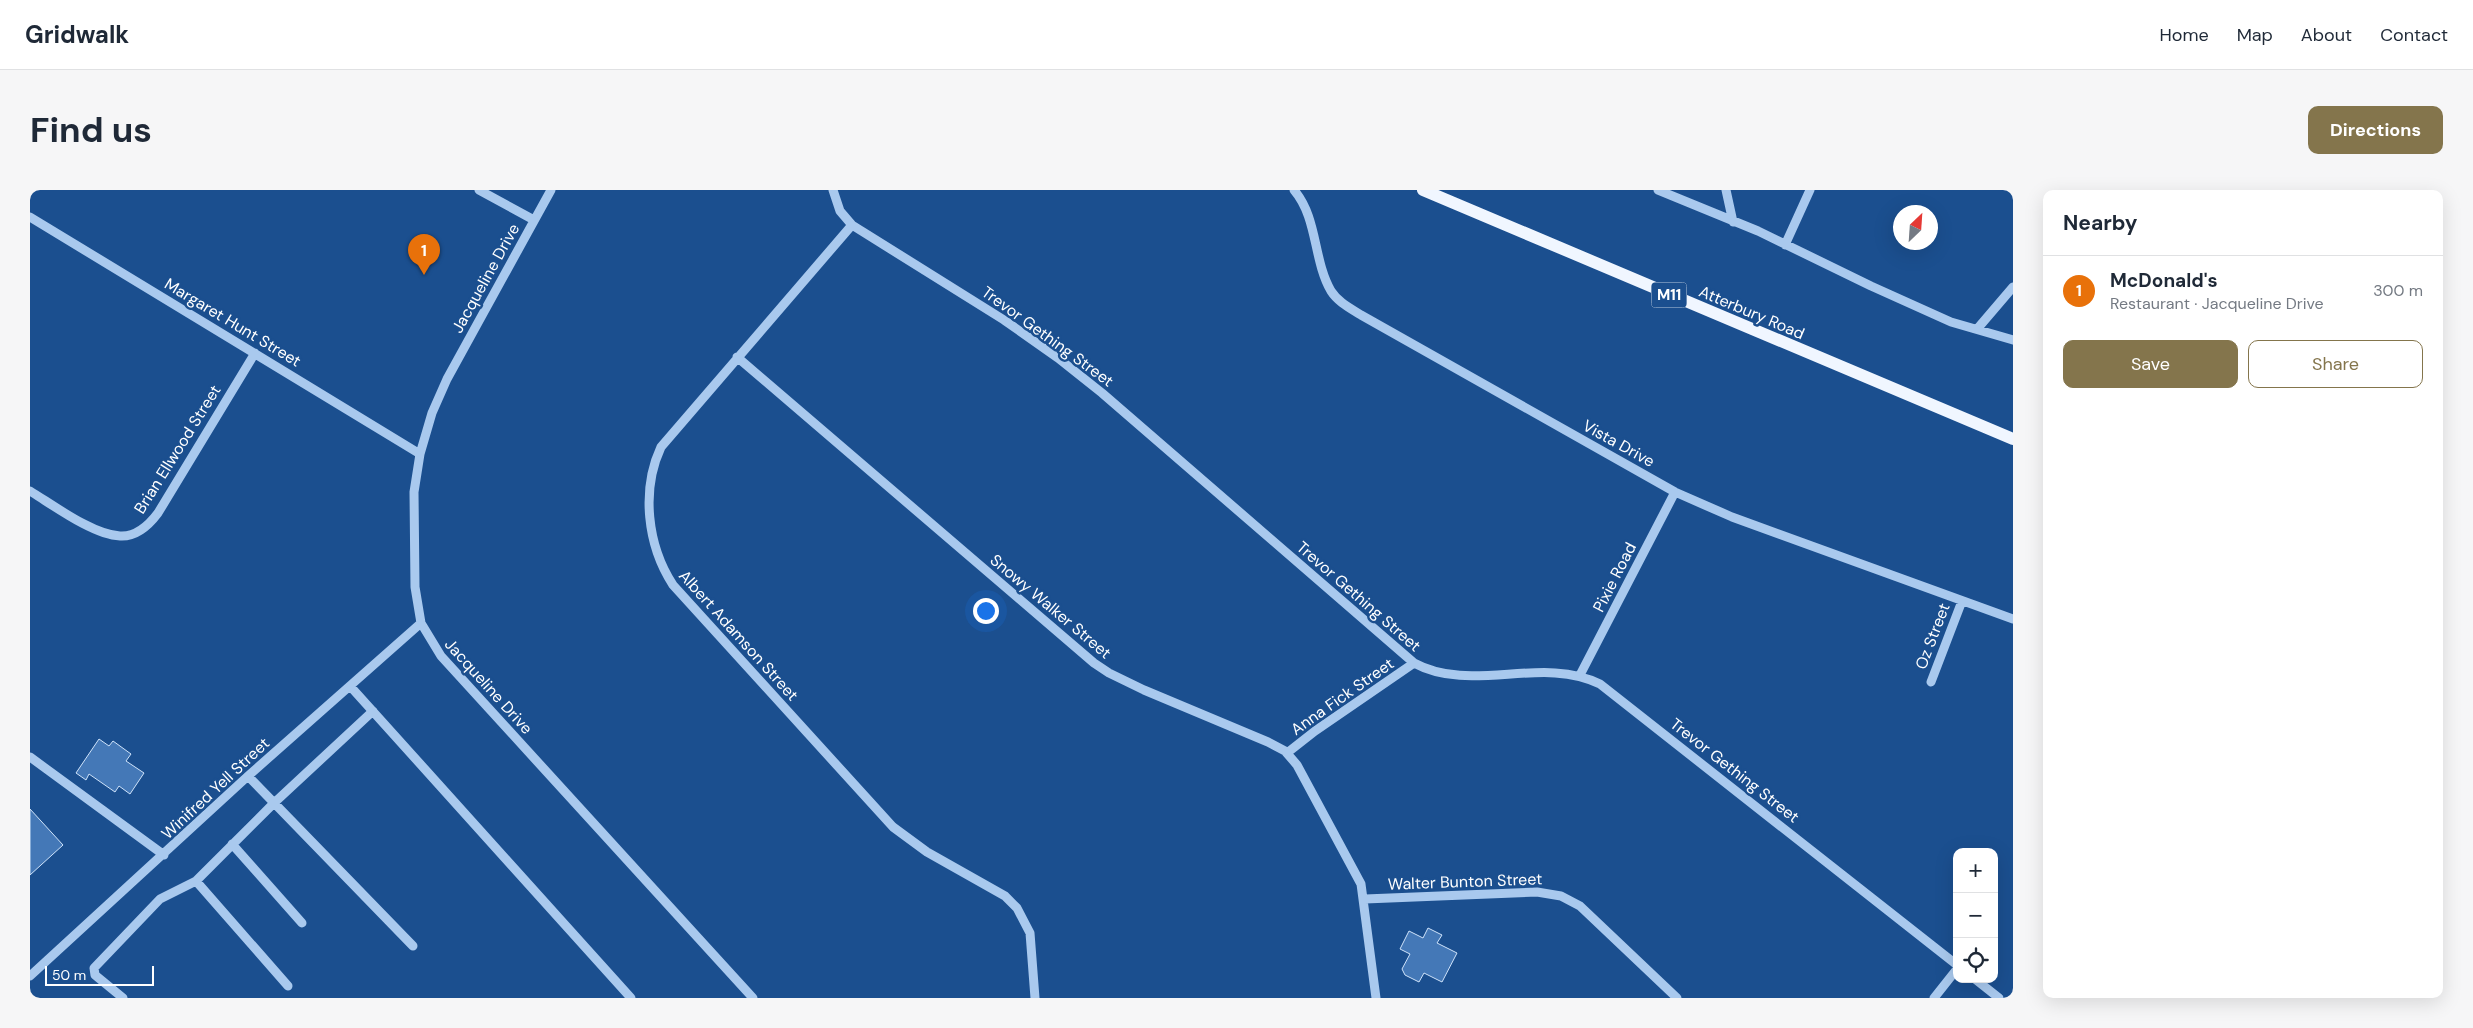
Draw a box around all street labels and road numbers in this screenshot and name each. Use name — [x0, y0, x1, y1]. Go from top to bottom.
street label: Jacqueline Drive — [447, 220, 524, 337]
street label: Margaret Hunt Street — [161, 273, 305, 372]
street label: Trevor Gething Street — [978, 281, 1118, 391]
street label: Atterbury Road — [1696, 281, 1808, 344]
road number: M11 — [1652, 282, 1686, 308]
street label: Brian Ellwood Street — [129, 381, 226, 518]
street label: Vista Drive — [1579, 415, 1659, 472]
street label: Trevor Gething Street — [1292, 537, 1425, 656]
street label: Pixie Road — [1588, 539, 1641, 616]
street label: Snowy Walker Street — [986, 549, 1116, 663]
street label: Albert Adamson Street — [674, 565, 803, 705]
street label: Oz Street — [1910, 600, 1955, 672]
street label: Jacqueline Drive — [440, 634, 537, 739]
street label: Anna Fick Street — [1287, 653, 1398, 740]
street label: Trevor Gething Street — [1666, 713, 1803, 827]
street label: Winifred Yell Street — [157, 733, 274, 844]
street label: Walter Bunton Street — [1387, 868, 1543, 895]

